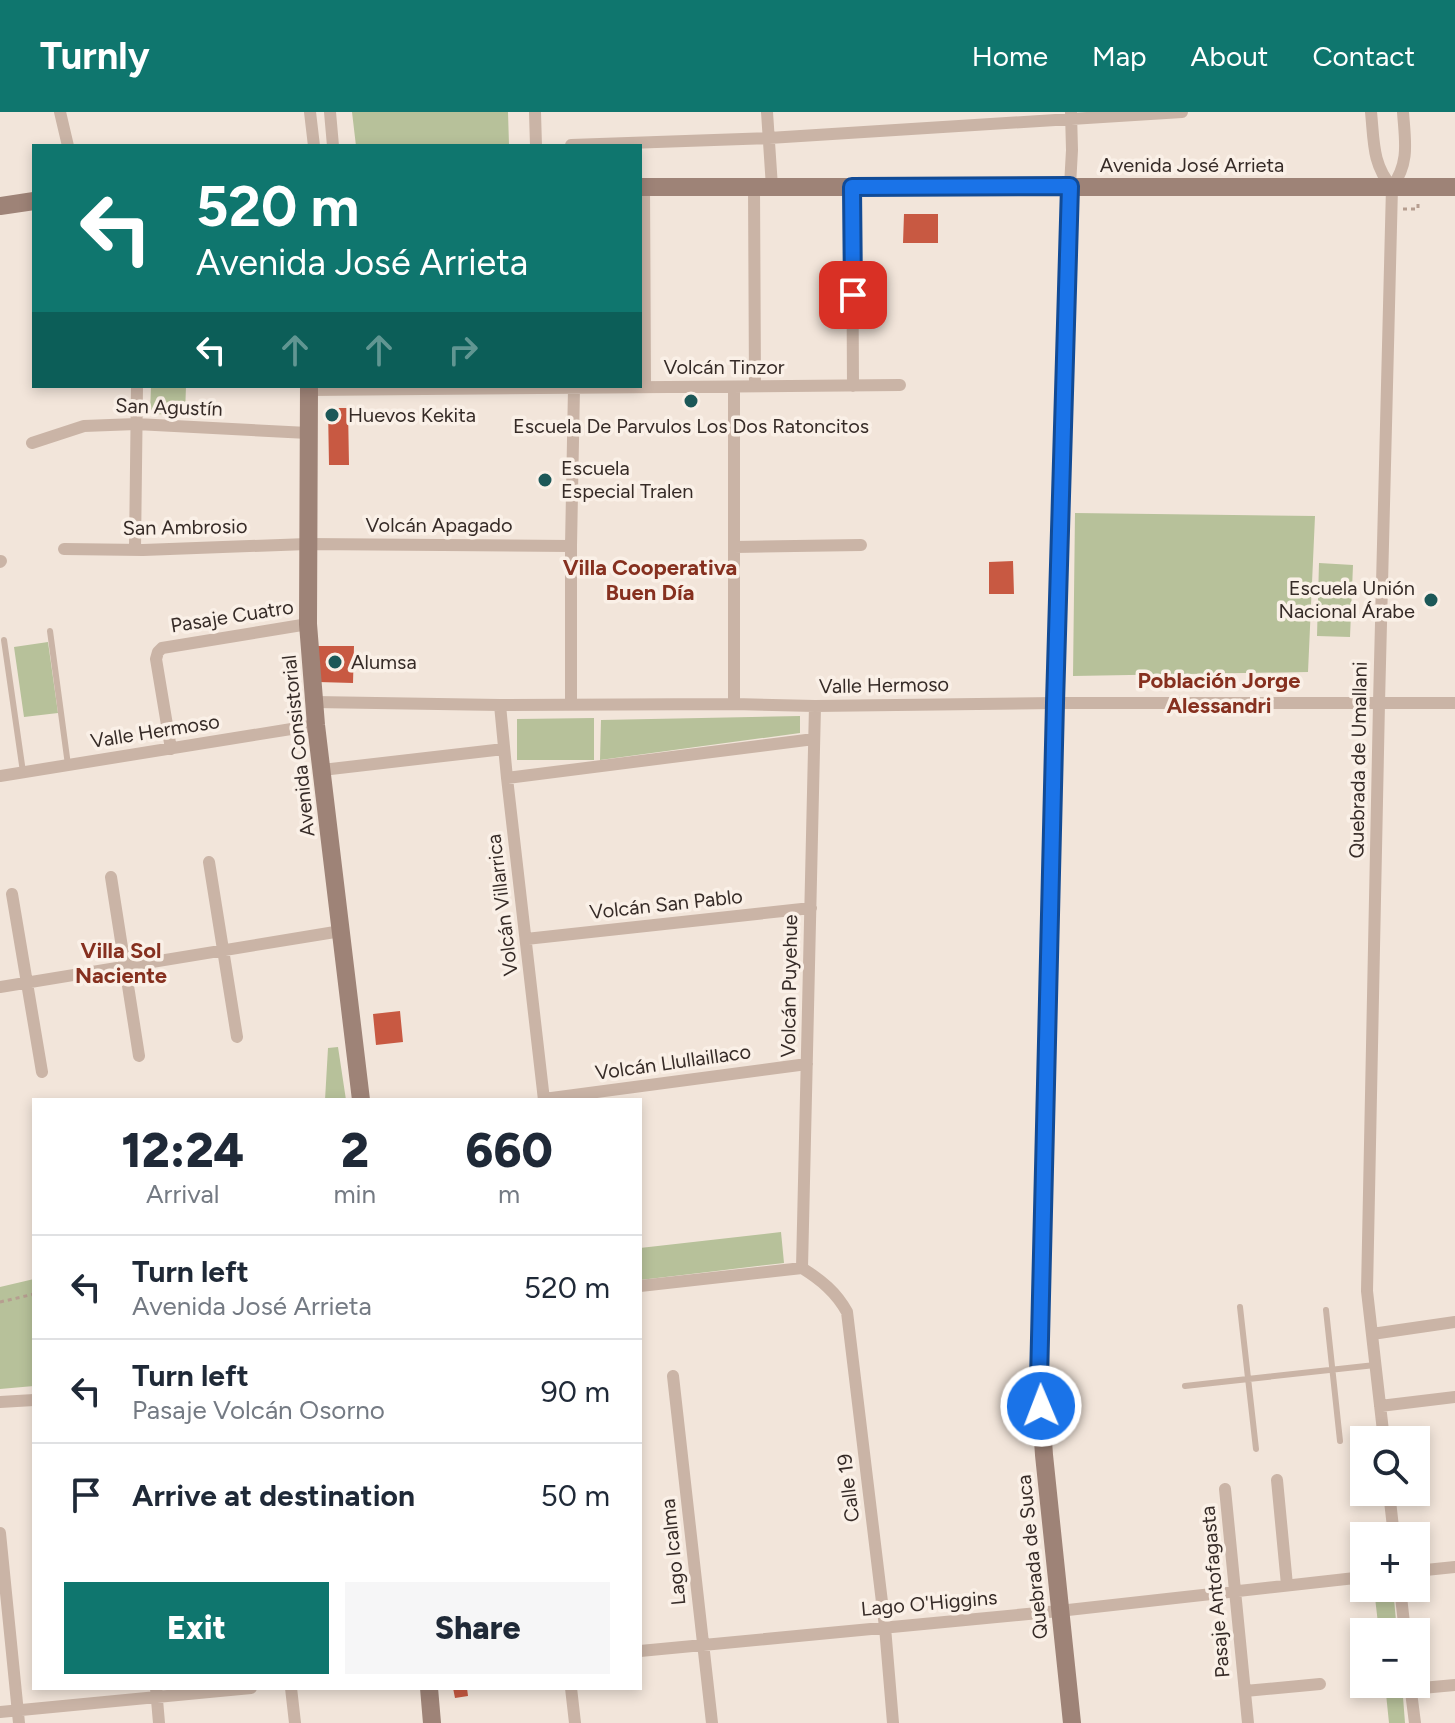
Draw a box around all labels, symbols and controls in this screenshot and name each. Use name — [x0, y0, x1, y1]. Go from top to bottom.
text: Turnly — [40, 33, 150, 79]
text: Home — [972, 39, 1048, 73]
text: Map — [1092, 39, 1147, 73]
text: About — [1191, 39, 1268, 73]
text: Contact — [1312, 39, 1415, 73]
street label: Avenida José Arrieta — [1100, 153, 1284, 177]
text: 520 m — [196, 173, 359, 240]
icon: left — [64, 176, 168, 280]
text: Avenida José Arrieta — [196, 241, 528, 284]
pin — [819, 261, 887, 329]
icon: arrive — [831, 273, 875, 317]
icon: left — [189, 328, 233, 372]
icon: ahead — [273, 328, 317, 372]
icon: ahead — [357, 328, 401, 372]
icon: right — [441, 328, 485, 372]
street label: Volcán Tinzor — [663, 355, 785, 379]
marker: Escuela De Parvulos Los Dos Ratoncitos — [682, 392, 700, 410]
street label: San Agustín — [115, 393, 223, 421]
place label: Huevos Kekita — [348, 403, 476, 427]
marker: Huevos Kekita — [323, 406, 341, 424]
place label: Escuela De Parvulos Los Dos Ratoncitos — [513, 414, 869, 438]
place label: Escuela Especial Tralen — [561, 456, 693, 503]
marker: Escuela Especial Tralen — [536, 471, 554, 489]
street label: Volcán Apagado — [366, 513, 512, 537]
street label: San Ambrosio — [122, 514, 248, 540]
district label: Villa Cooperativa Buen Día — [563, 554, 737, 606]
place label: Escuela Unión Nacional Árabe — [1278, 576, 1415, 623]
marker: Escuela Unión Nacional Árabe — [1422, 591, 1440, 609]
street label: Pasaje Cuatro — [169, 594, 295, 638]
place label: Alumsa — [351, 650, 417, 674]
marker: Alumsa — [326, 653, 344, 671]
street label: Avenida Consistorial — [277, 654, 319, 838]
street label: Quebrada de Umallani — [1344, 661, 1372, 859]
district label: Población Jorge Alessandri — [1137, 667, 1301, 719]
street label: Valle Hermoso — [819, 672, 949, 698]
street label: Valle Hermoso — [89, 709, 221, 753]
street label: Volcán Villarrica — [481, 833, 523, 977]
street label: Volcán San Pablo — [588, 884, 744, 924]
street label: Volcán Puyehue — [776, 914, 802, 1058]
district label: Villa Sol Naciente — [75, 937, 167, 989]
street label: Volcán Llullaillaco — [594, 1039, 752, 1085]
text: 12:24 — [121, 1121, 244, 1179]
text: 2 — [341, 1121, 369, 1179]
text: 660 — [465, 1121, 553, 1179]
text: Arrival — [146, 1178, 219, 1210]
text: min — [333, 1178, 376, 1210]
text: m — [498, 1178, 520, 1210]
text: Turn left — [132, 1253, 249, 1290]
icon: left — [64, 1265, 108, 1309]
text: 520 m — [524, 1269, 610, 1306]
text: Avenida José Arrieta — [132, 1290, 372, 1322]
text: Turn left — [132, 1357, 249, 1394]
position arrow — [999, 1364, 1083, 1448]
icon: left — [64, 1369, 108, 1413]
text: 90 m — [541, 1373, 610, 1410]
text: Pasaje Volcán Osorno — [132, 1394, 385, 1426]
map controls — [1350, 1426, 1430, 1698]
button: search — [1350, 1426, 1430, 1506]
street label: Calle 19 — [832, 1452, 864, 1524]
icon: arrive — [64, 1473, 108, 1517]
street label: Quebrada de Suca — [1011, 1474, 1053, 1640]
text: Arrive at destination — [132, 1477, 415, 1514]
text: 50 m — [541, 1477, 610, 1514]
street label: Lago Icalma — [655, 1498, 691, 1606]
street label: Pasaje Antofagasta — [1196, 1505, 1234, 1679]
button: + — [1350, 1522, 1430, 1602]
button: Exit — [64, 1582, 329, 1674]
button: Share — [345, 1582, 610, 1674]
street label: Lago O'Higgins — [860, 1585, 998, 1621]
button: − — [1350, 1618, 1430, 1698]

